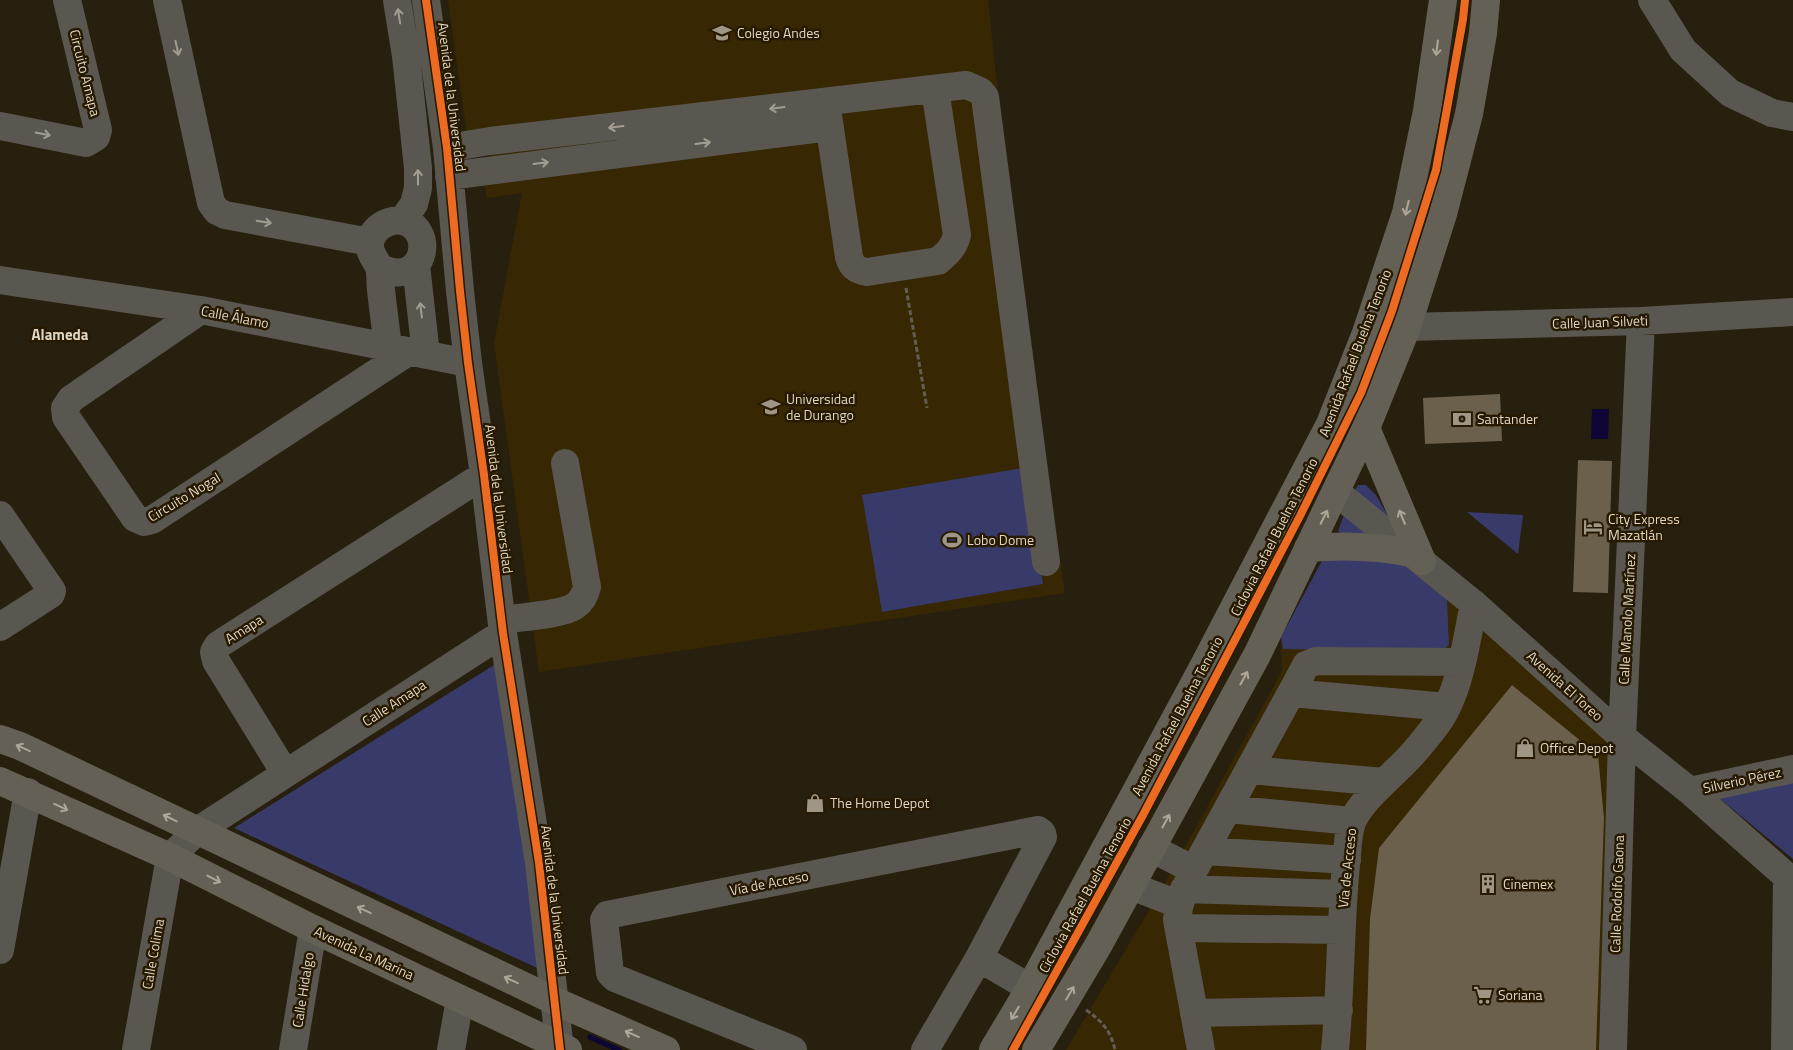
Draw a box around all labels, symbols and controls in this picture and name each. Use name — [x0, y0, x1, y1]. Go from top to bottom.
one-way arrow — [394, 8, 404, 24]
street label: Avenida de la Universidad — [433, 21, 472, 173]
school or university icon: Colegio Andes — [711, 22, 733, 44]
place label: Colegio Andes — [737, 22, 820, 43]
street label: Circuito Amapa — [65, 27, 106, 119]
one-way arrow — [173, 39, 182, 55]
one-way arrow — [1432, 40, 1442, 56]
one-way arrow — [770, 103, 786, 113]
one-way arrow — [608, 122, 624, 132]
one-way arrow — [35, 130, 51, 140]
one-way arrow — [694, 138, 710, 148]
one-way arrow — [533, 158, 549, 168]
one-way arrow — [413, 169, 423, 186]
one-way arrow — [1402, 199, 1411, 215]
one-way arrow — [256, 218, 272, 228]
street label: Avenida Rafael Buelna Tenorio — [1313, 266, 1396, 440]
street label: Calle Álamo — [199, 300, 271, 333]
one-way arrow — [416, 302, 426, 318]
street label: Calle Juan Silveti — [1552, 309, 1648, 334]
district label: Alameda — [32, 323, 89, 346]
place label: Universidad de Durango — [786, 388, 856, 425]
school or university icon: Universidad de Durango — [760, 396, 782, 418]
bank icon: Santander — [1451, 408, 1473, 430]
place label: Santander — [1477, 408, 1538, 429]
street label: Avenida de la Universidad — [480, 423, 519, 575]
street label: Ciclovia Rafael Buelna Tenorio — [1224, 454, 1323, 620]
street label: Circuito Nogal — [143, 467, 224, 527]
place label: City Express Mazatlán — [1608, 508, 1680, 545]
one-way arrow — [1319, 509, 1329, 524]
one-way arrow — [1397, 510, 1407, 525]
hotel icon: City Express Mazatlán — [1582, 516, 1604, 538]
sports icon: Lobo Dome — [941, 529, 963, 551]
place label: Lobo Dome — [967, 529, 1034, 550]
street label: Calle Manolo Martínez — [1613, 553, 1640, 685]
street label: Amapa — [221, 609, 267, 648]
street label: Avenida Rafael Buelna Tenorio — [1126, 632, 1228, 799]
street label: Avenida El Toreo — [1522, 646, 1608, 726]
one-way arrow — [1240, 671, 1250, 686]
street label: Calle Amapa — [358, 674, 430, 731]
shop icon: Office Depot — [1514, 737, 1536, 759]
place label: Office Depot — [1540, 737, 1614, 758]
one-way arrow — [16, 742, 31, 752]
street label: Silverio Pérez — [1701, 761, 1783, 798]
shop icon: The Home Depot — [804, 792, 826, 814]
place label: The Home Depot — [830, 792, 929, 813]
one-way arrow — [53, 803, 68, 813]
one-way arrow — [163, 813, 178, 822]
street label: Ciclovia Rafael Buelna Tenorio — [1033, 813, 1136, 976]
one-way arrow — [1162, 814, 1172, 828]
street label: Avenida de la Universidad — [536, 824, 575, 976]
street label: Vía de Acceso — [1332, 827, 1361, 909]
street label: Calle Rodolfo Gaona — [1604, 835, 1629, 953]
street label: Vía de Acceso — [728, 865, 810, 900]
building icon: Cinemex — [1477, 873, 1499, 895]
place label: Cinemex — [1503, 873, 1554, 894]
one-way arrow — [206, 875, 221, 885]
one-way arrow — [357, 905, 372, 914]
street label: Calle Colima — [136, 917, 169, 991]
street label: Avenida La Marina — [311, 920, 418, 985]
street label: Calle Hidalgo — [286, 951, 319, 1029]
one-way arrow — [504, 974, 519, 984]
supermarket icon: Soriana — [1472, 984, 1494, 1006]
place label: Soriana — [1498, 984, 1542, 1005]
one-way arrow — [1065, 986, 1075, 1000]
one-way arrow — [1009, 1006, 1019, 1020]
one-way arrow — [625, 1029, 640, 1039]

